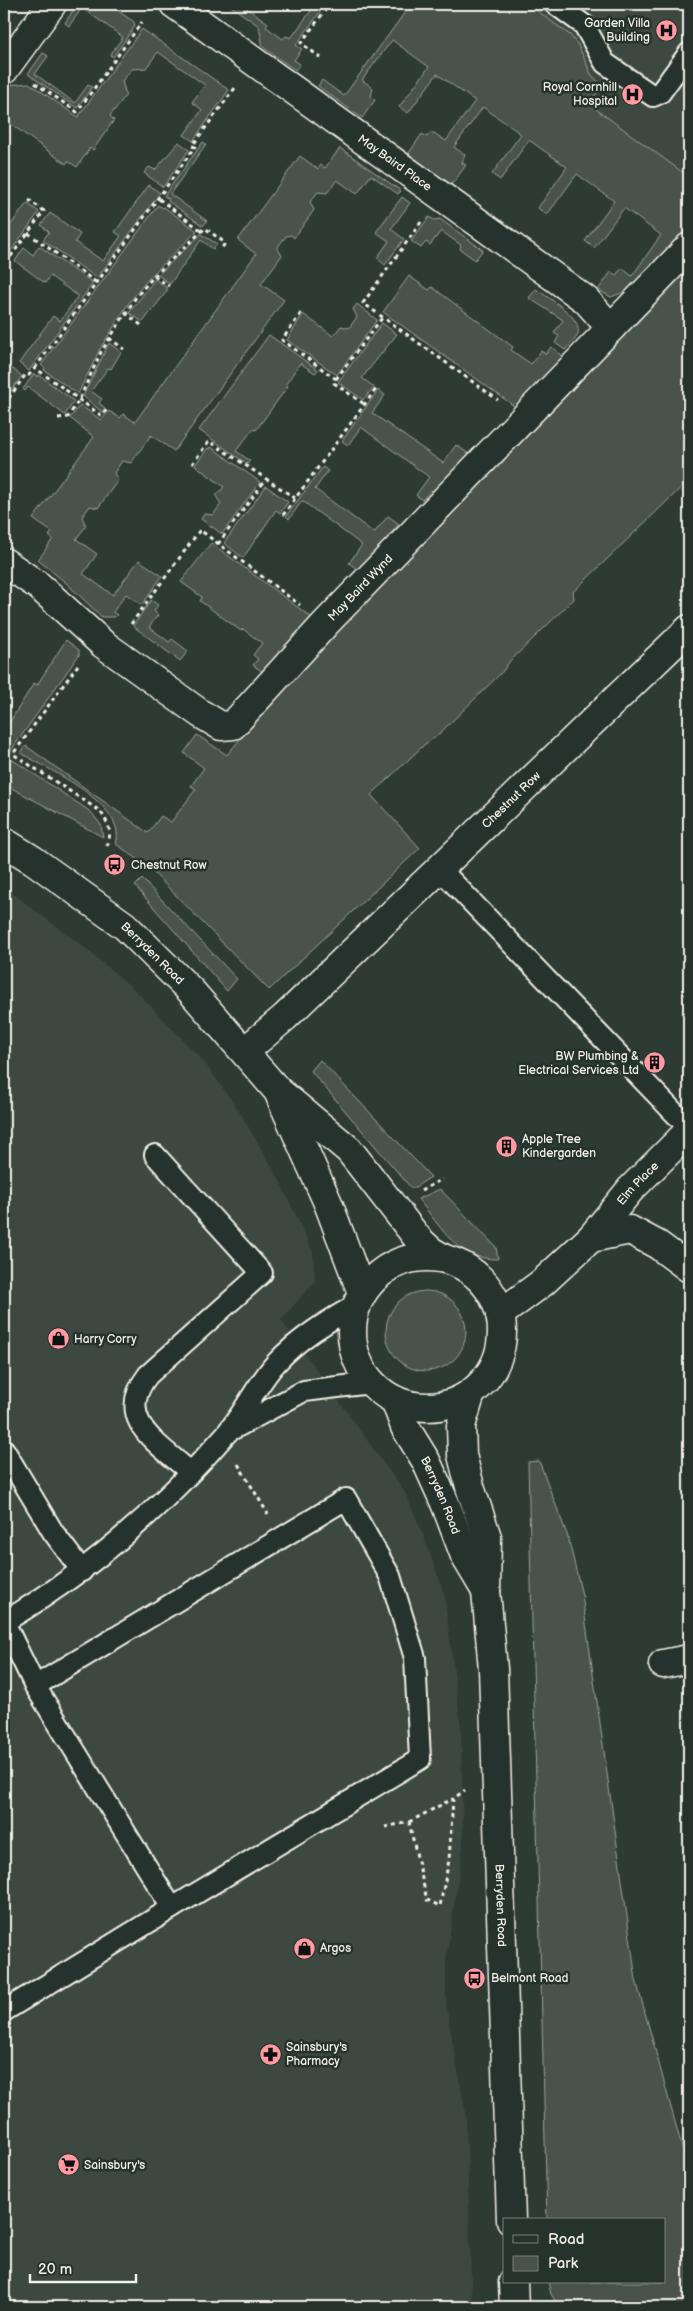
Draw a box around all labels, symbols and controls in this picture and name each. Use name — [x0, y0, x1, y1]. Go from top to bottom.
place label: Garden Villa Building — [584, 16, 650, 45]
hospital icon: Garden Villa Building — [654, 18, 678, 42]
place label: Royal Cornhill Hospital — [543, 80, 617, 109]
hospital icon: Royal Cornhill Hospital — [621, 82, 645, 106]
street label: May Baird Place — [355, 131, 435, 194]
street label: May Baird Wynd — [325, 551, 396, 624]
street label: Chestnut Row — [479, 768, 544, 831]
bus stop icon: Chestnut Row — [103, 853, 127, 877]
place label: Chestnut Row — [131, 858, 207, 873]
street label: Berryden Road — [118, 919, 187, 988]
place label: BW Plumbing & Electrical Services Ltd — [518, 1049, 639, 1078]
building icon: BW Plumbing & Electrical Services Ltd — [643, 1051, 667, 1075]
place label: Apple Tree Kindergarden — [522, 1132, 596, 1161]
building icon: Apple Tree Kindergarden — [494, 1134, 518, 1158]
street label: Elm Place — [613, 1158, 662, 1208]
shop icon: Harry Corry — [46, 1327, 70, 1351]
place label: Harry Corry — [74, 1332, 137, 1347]
street label: Berryden Road — [417, 1453, 464, 1536]
street label: Berryden Road — [492, 1864, 510, 1947]
shop icon: Argos — [292, 1936, 316, 1960]
place label: Argos — [320, 1941, 351, 1956]
bus stop icon: Belmont Road — [463, 1966, 487, 1990]
place label: Belmont Road — [491, 1971, 569, 1986]
place label: Sainsbury's Pharmacy — [286, 2040, 347, 2069]
pharmacy icon: Sainsbury's Pharmacy — [258, 2042, 282, 2066]
supermarket icon: Sainsbury's — [56, 2153, 80, 2177]
place label: Sainsbury's — [84, 2158, 145, 2173]
legend — [503, 2218, 666, 2284]
text: Road — [548, 2230, 584, 2249]
scale bar — [30, 2251, 136, 2283]
text: Park — [548, 2254, 579, 2273]
text: 20 m — [38, 2260, 72, 2279]

